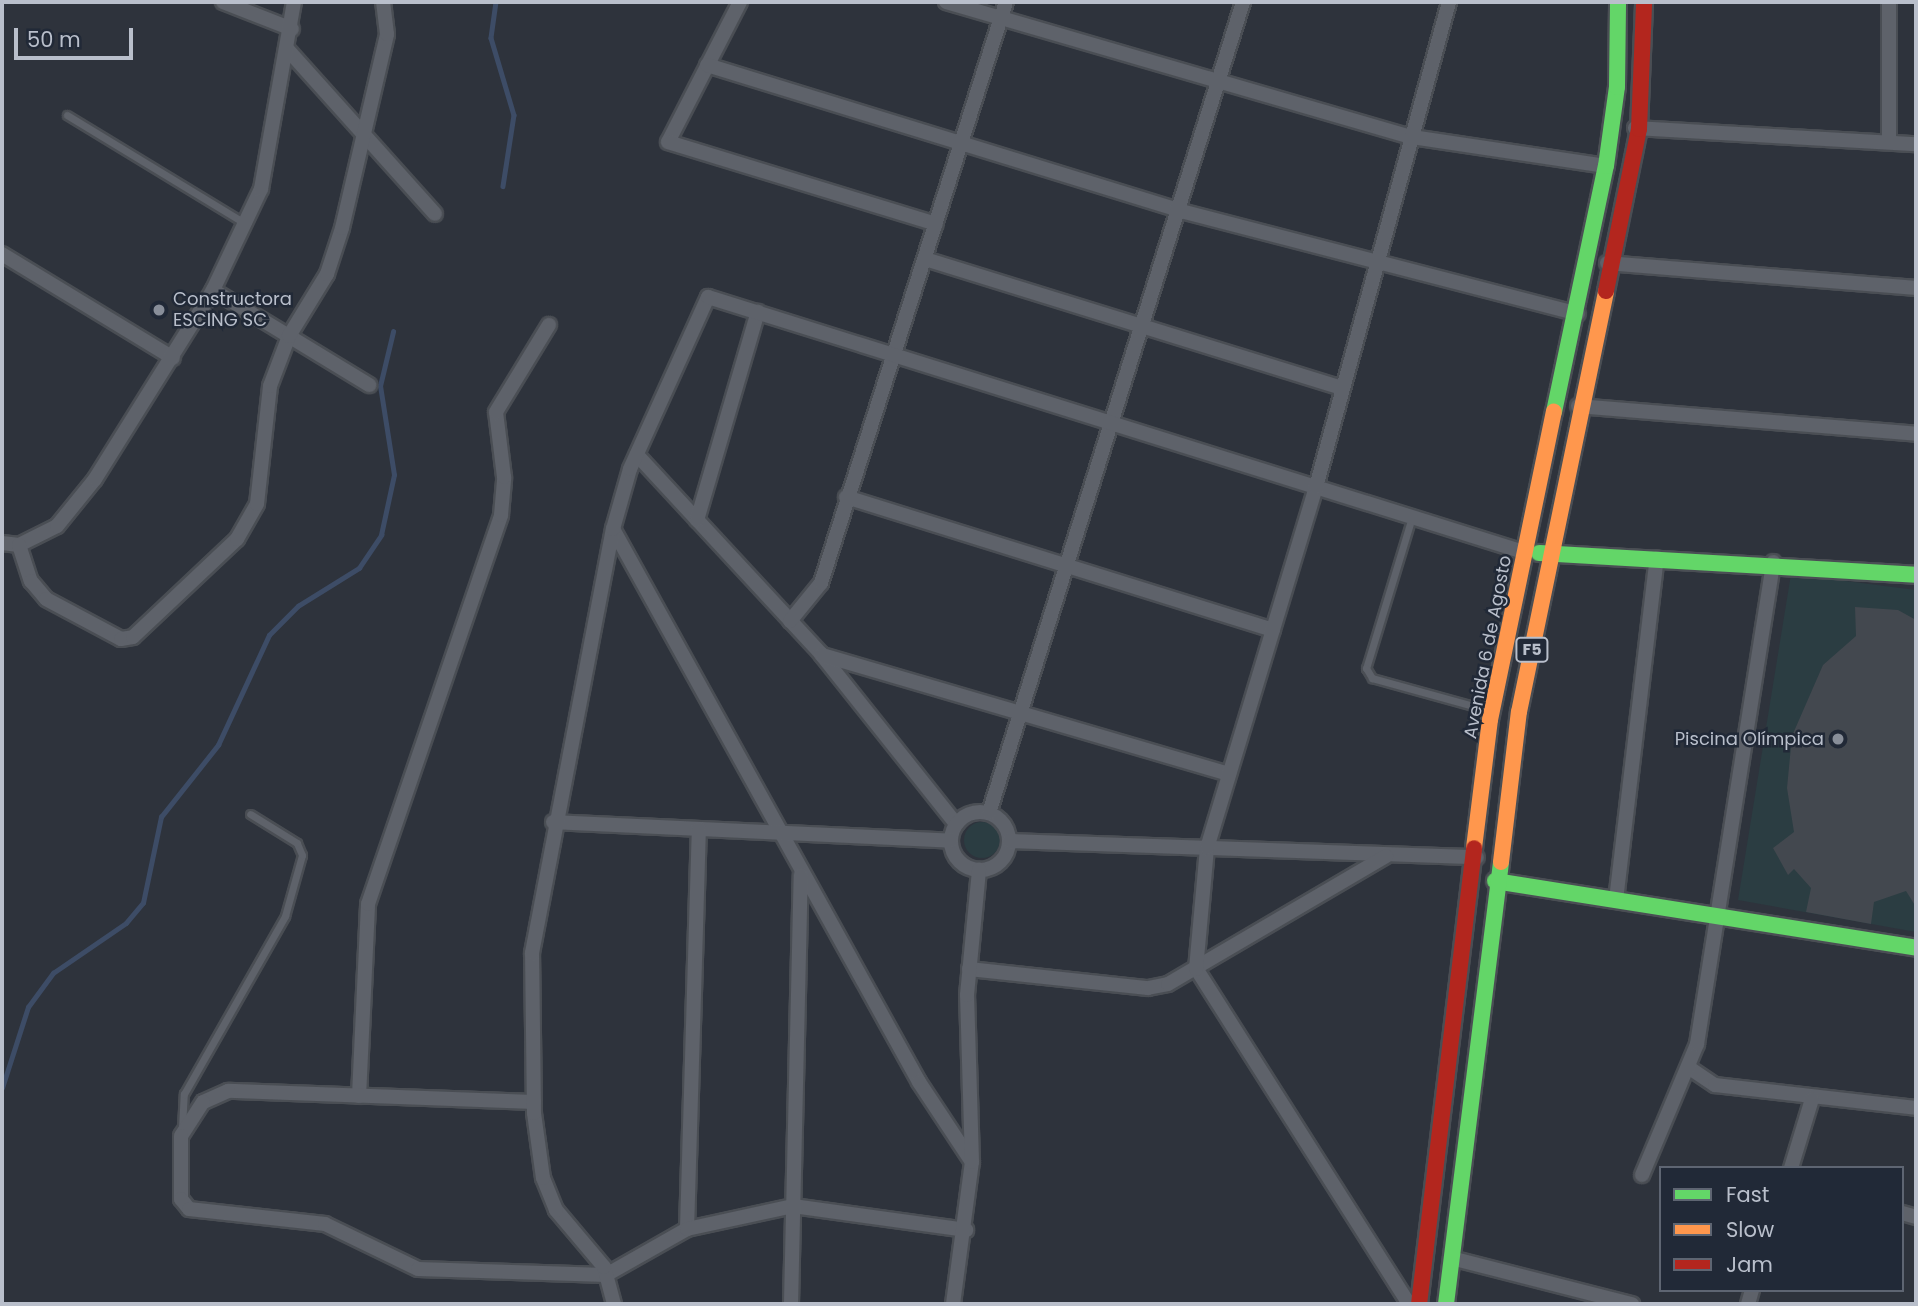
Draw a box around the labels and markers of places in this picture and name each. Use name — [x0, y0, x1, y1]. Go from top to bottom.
place label: Constructora ESCING SC — [173, 289, 292, 332]
marker: Constructora ESCING SC — [151, 302, 167, 318]
place label: Piscina Olímpica — [1675, 728, 1824, 750]
marker: Piscina Olímpica — [1830, 731, 1846, 747]

